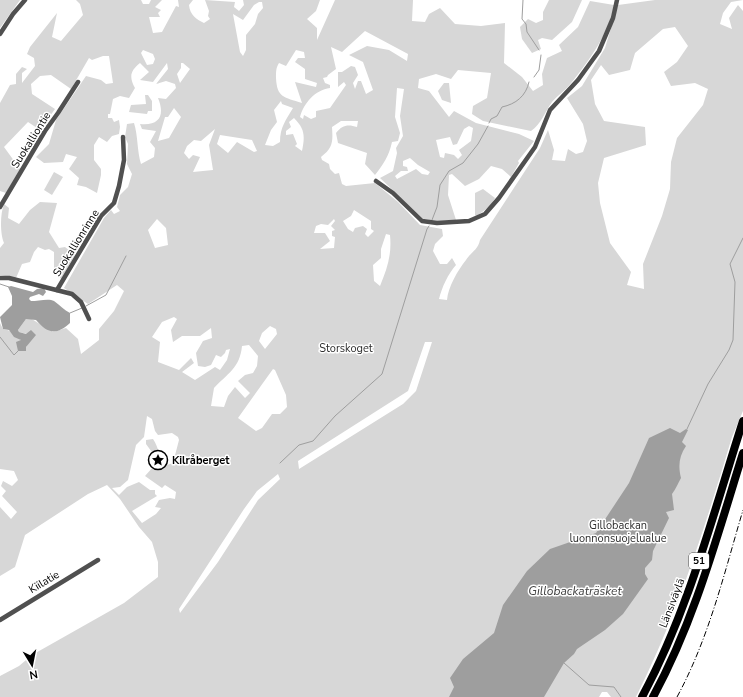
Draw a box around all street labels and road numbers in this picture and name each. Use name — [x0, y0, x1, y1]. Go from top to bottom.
street label: Suokalliontie — [8, 109, 54, 171]
street label: Suokallionrinne — [49, 206, 103, 279]
road number: 51 — [689, 553, 709, 569]
street label: Kiilatie — [26, 567, 62, 597]
street label: Länsiväylä — [656, 576, 688, 630]

